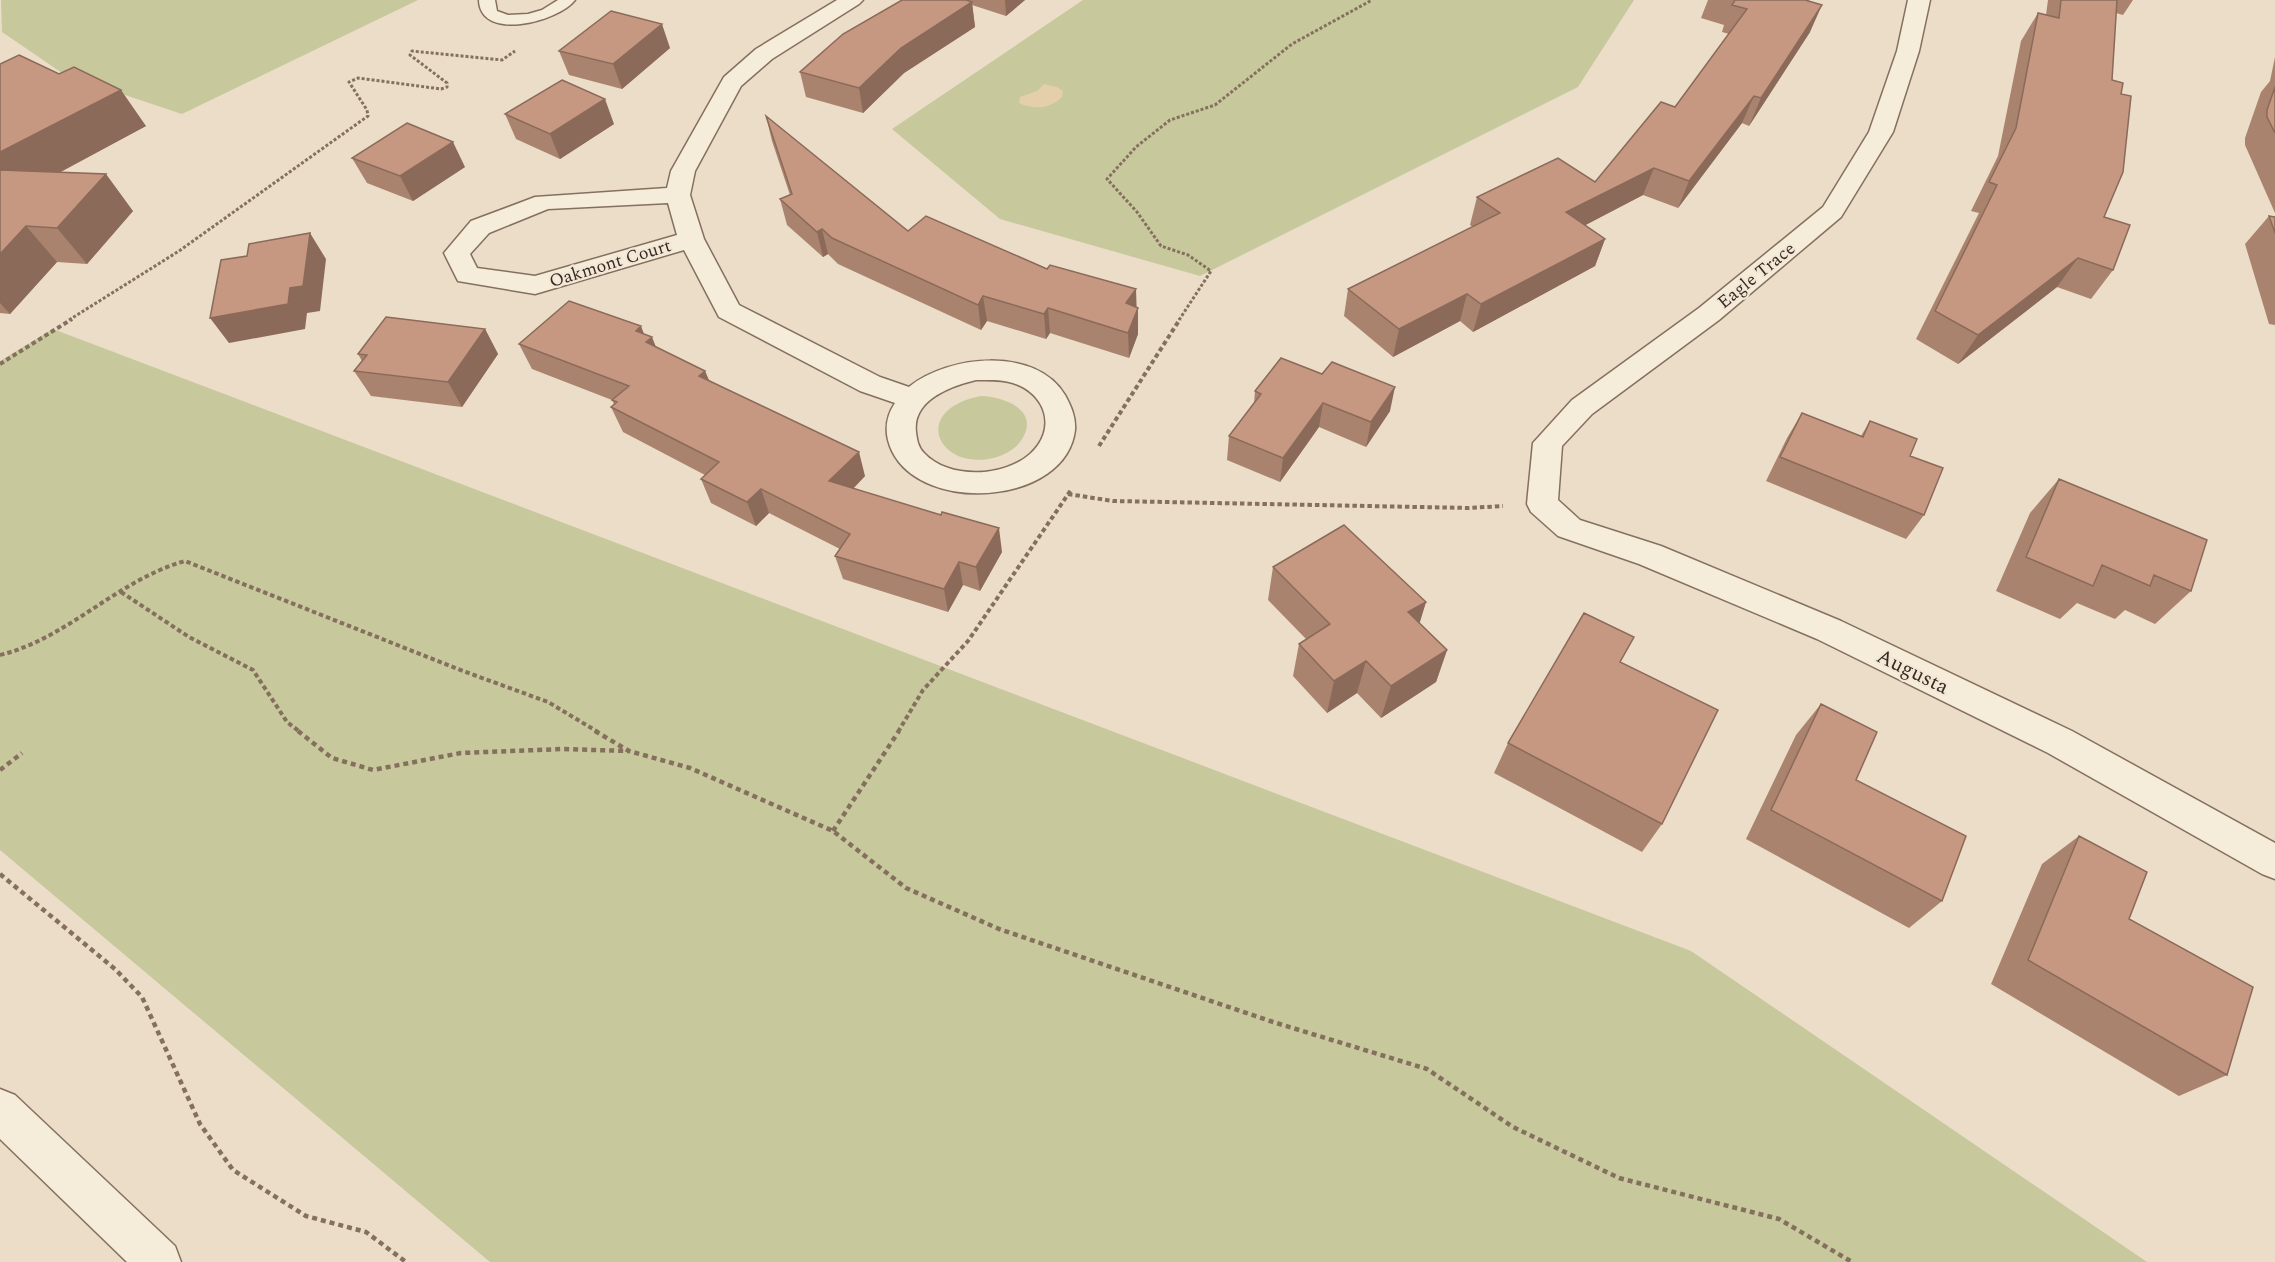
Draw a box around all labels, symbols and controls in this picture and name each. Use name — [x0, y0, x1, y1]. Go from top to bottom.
street label: Oakmont Court — [546, 232, 674, 295]
street label: Eagle Trace — [1711, 235, 1801, 315]
street label: Augusta — [1871, 641, 1955, 703]

